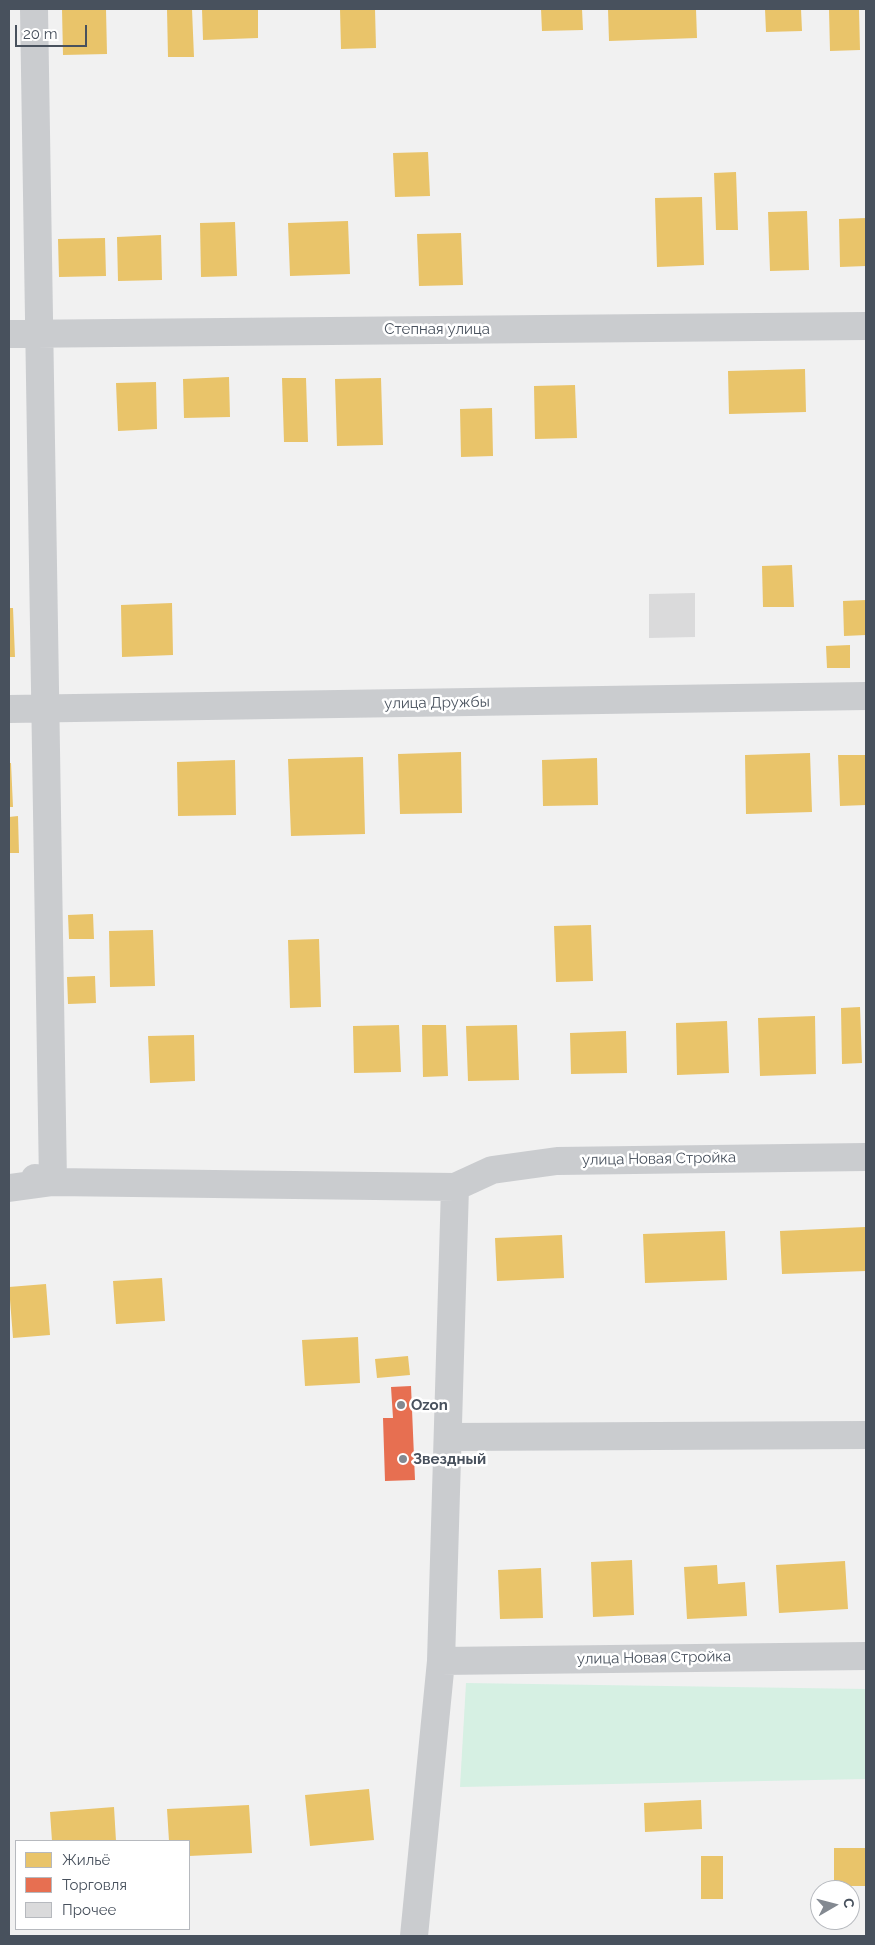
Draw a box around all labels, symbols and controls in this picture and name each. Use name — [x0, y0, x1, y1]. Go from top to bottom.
scale bar — [18, 15, 90, 47]
text: 20 m — [23, 25, 58, 43]
street label: Степная улица — [384, 320, 490, 338]
street label: улица Дружбы — [384, 693, 490, 713]
street label: улица Новая Стройка — [582, 1149, 736, 1169]
place label: Ozon — [411, 1396, 448, 1414]
marker: Ozon — [395, 1399, 407, 1411]
place label: Звездный — [413, 1450, 486, 1468]
marker: Звездный — [397, 1453, 409, 1465]
street label: улица Новая Стройка — [577, 1648, 731, 1668]
legend — [15, 1840, 190, 1930]
text: Жильё — [62, 1851, 110, 1869]
text: Торговля — [62, 1876, 127, 1894]
north arrow — [810, 1880, 860, 1930]
text: С — [840, 1897, 857, 1909]
text: Прочее — [62, 1901, 116, 1919]

